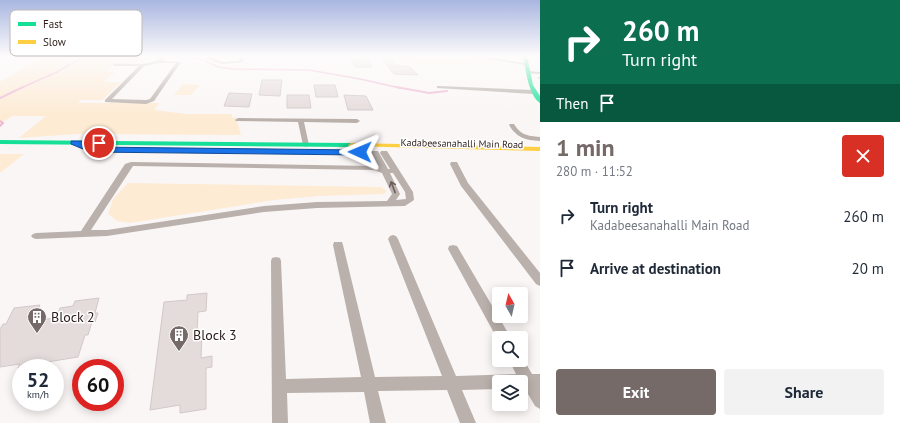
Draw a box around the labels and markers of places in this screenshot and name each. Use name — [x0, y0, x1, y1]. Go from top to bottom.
pin — [82, 126, 116, 160]
building icon: Block 2 — [26, 306, 48, 334]
place label: Block 2 — [51, 308, 95, 326]
building icon: Block 3 — [168, 324, 190, 352]
place label: Block 3 — [193, 326, 237, 344]

